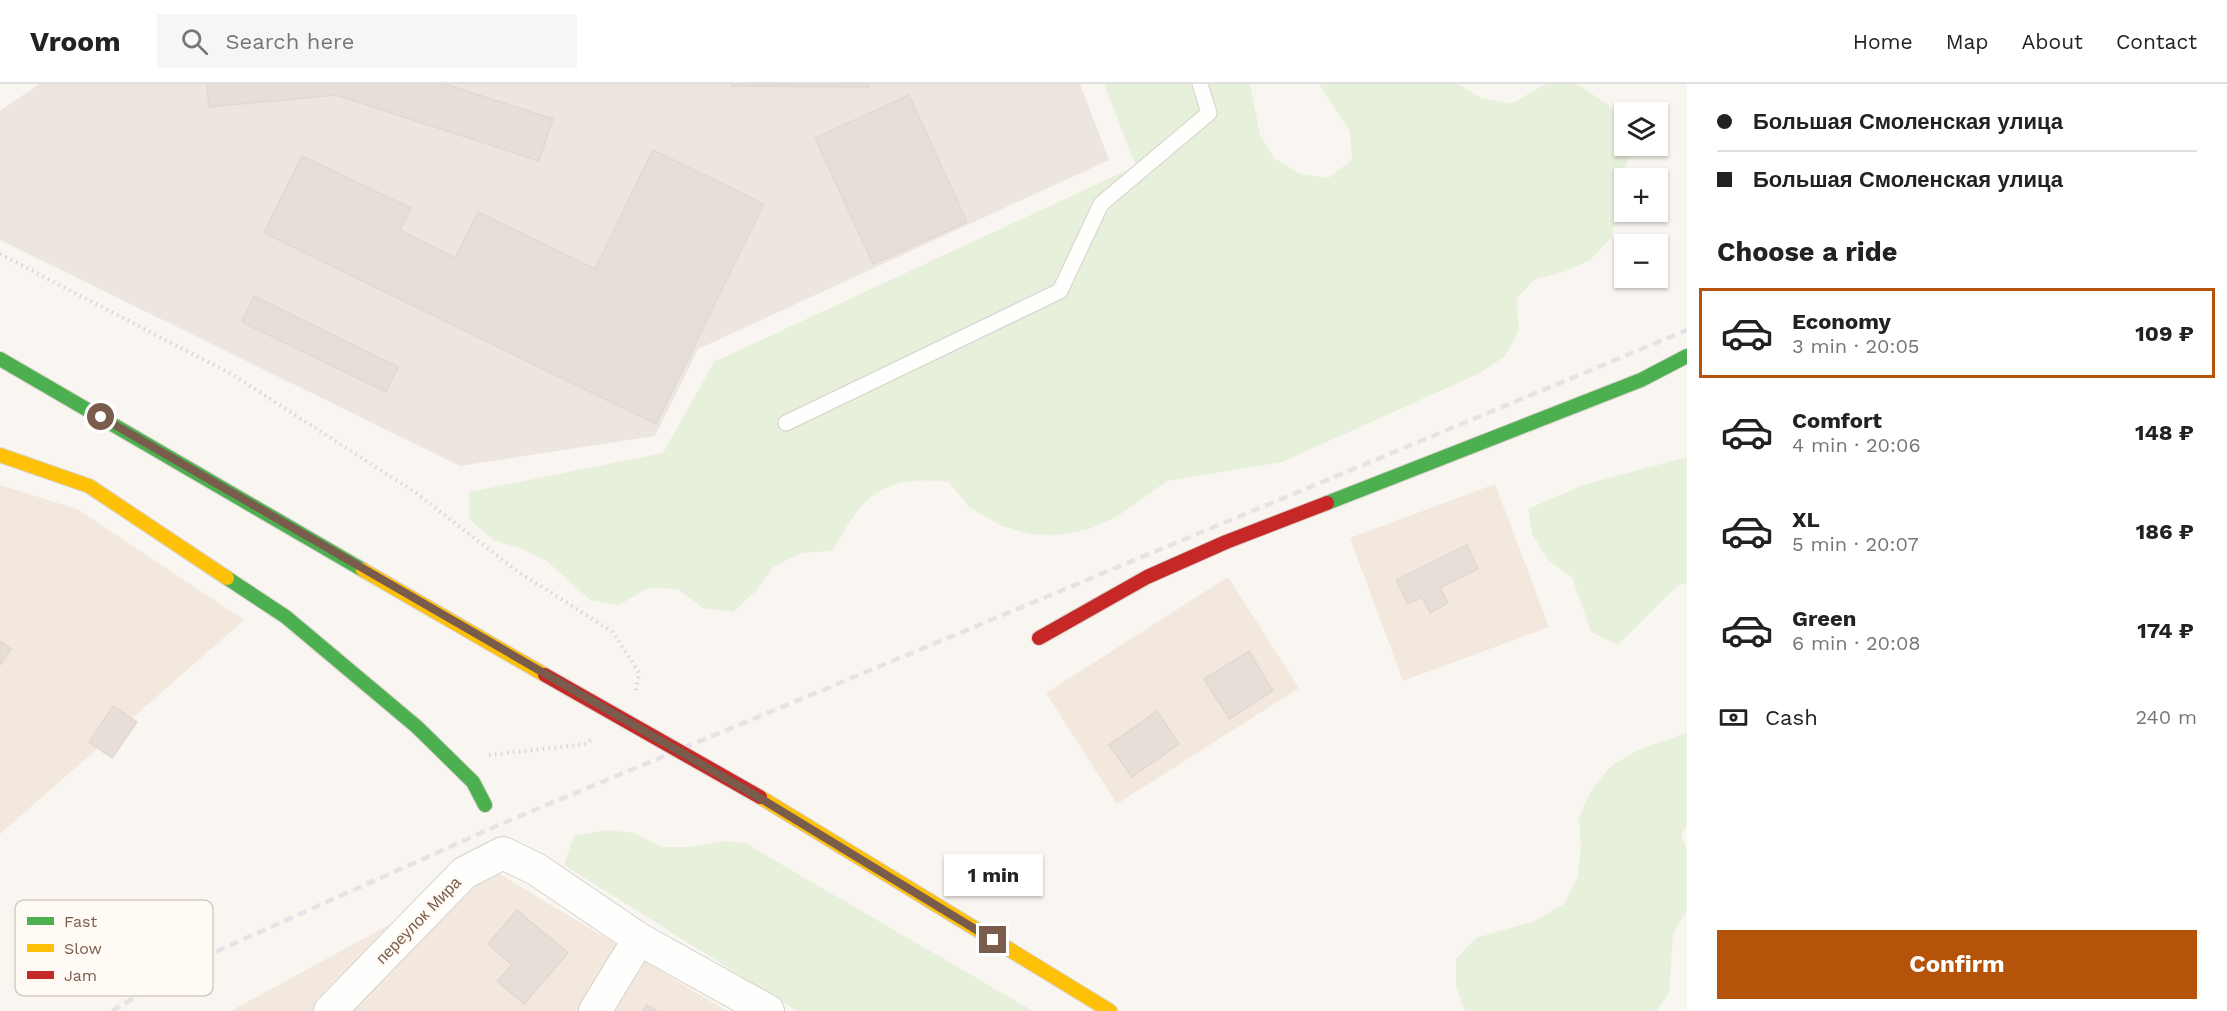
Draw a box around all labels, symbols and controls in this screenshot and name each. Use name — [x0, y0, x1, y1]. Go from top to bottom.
search box — [157, 14, 577, 68]
text: Vroom — [30, 25, 121, 58]
icon: search — [178, 25, 211, 58]
text: Search here — [226, 29, 354, 54]
text: Home — [1853, 29, 1913, 54]
text: Map — [1946, 29, 1989, 54]
text: About — [2022, 29, 2083, 54]
text: Contact — [2116, 29, 2197, 54]
map controls — [1614, 102, 1668, 288]
button: layers — [1614, 102, 1668, 156]
text: Большая Смоленская улица — [1753, 109, 2063, 134]
text: Большая Смоленская улица — [1753, 167, 2063, 192]
button: + — [1614, 168, 1668, 222]
button: − — [1614, 234, 1668, 288]
text: Choose a ride — [1717, 236, 1897, 268]
icon: car — [1720, 306, 1774, 360]
text: Economy — [1792, 309, 1891, 334]
text: 109 ₽ — [2135, 321, 2194, 346]
text: 3 min · 20:05 — [1792, 334, 1920, 358]
route start — [87, 403, 114, 430]
icon: car — [1720, 405, 1774, 459]
text: Comfort — [1792, 408, 1882, 433]
text: 148 ₽ — [2135, 420, 2194, 445]
text: 4 min · 20:06 — [1792, 433, 1921, 457]
icon: car — [1720, 504, 1774, 558]
text: XL — [1792, 507, 1820, 532]
text: 186 ₽ — [2136, 519, 2194, 544]
text: 5 min · 20:07 — [1792, 532, 1919, 556]
icon: car — [1720, 603, 1774, 657]
text: Green — [1792, 606, 1856, 631]
text: 174 ₽ — [2137, 618, 2194, 643]
text: 6 min · 20:08 — [1792, 631, 1921, 655]
icon: cash — [1717, 701, 1750, 734]
text: Cash — [1765, 705, 1818, 730]
text: 240 m — [2135, 705, 2197, 729]
callout: 1 min — [944, 853, 1042, 895]
text: 1 min — [968, 863, 1019, 887]
street label: переулок Мира — [372, 873, 465, 968]
legend — [15, 900, 213, 996]
text: Fast — [64, 912, 97, 931]
route end — [979, 926, 1006, 953]
button: Confirm — [1717, 930, 2197, 999]
text: Slow — [64, 939, 102, 958]
text: Jam — [64, 966, 97, 985]

